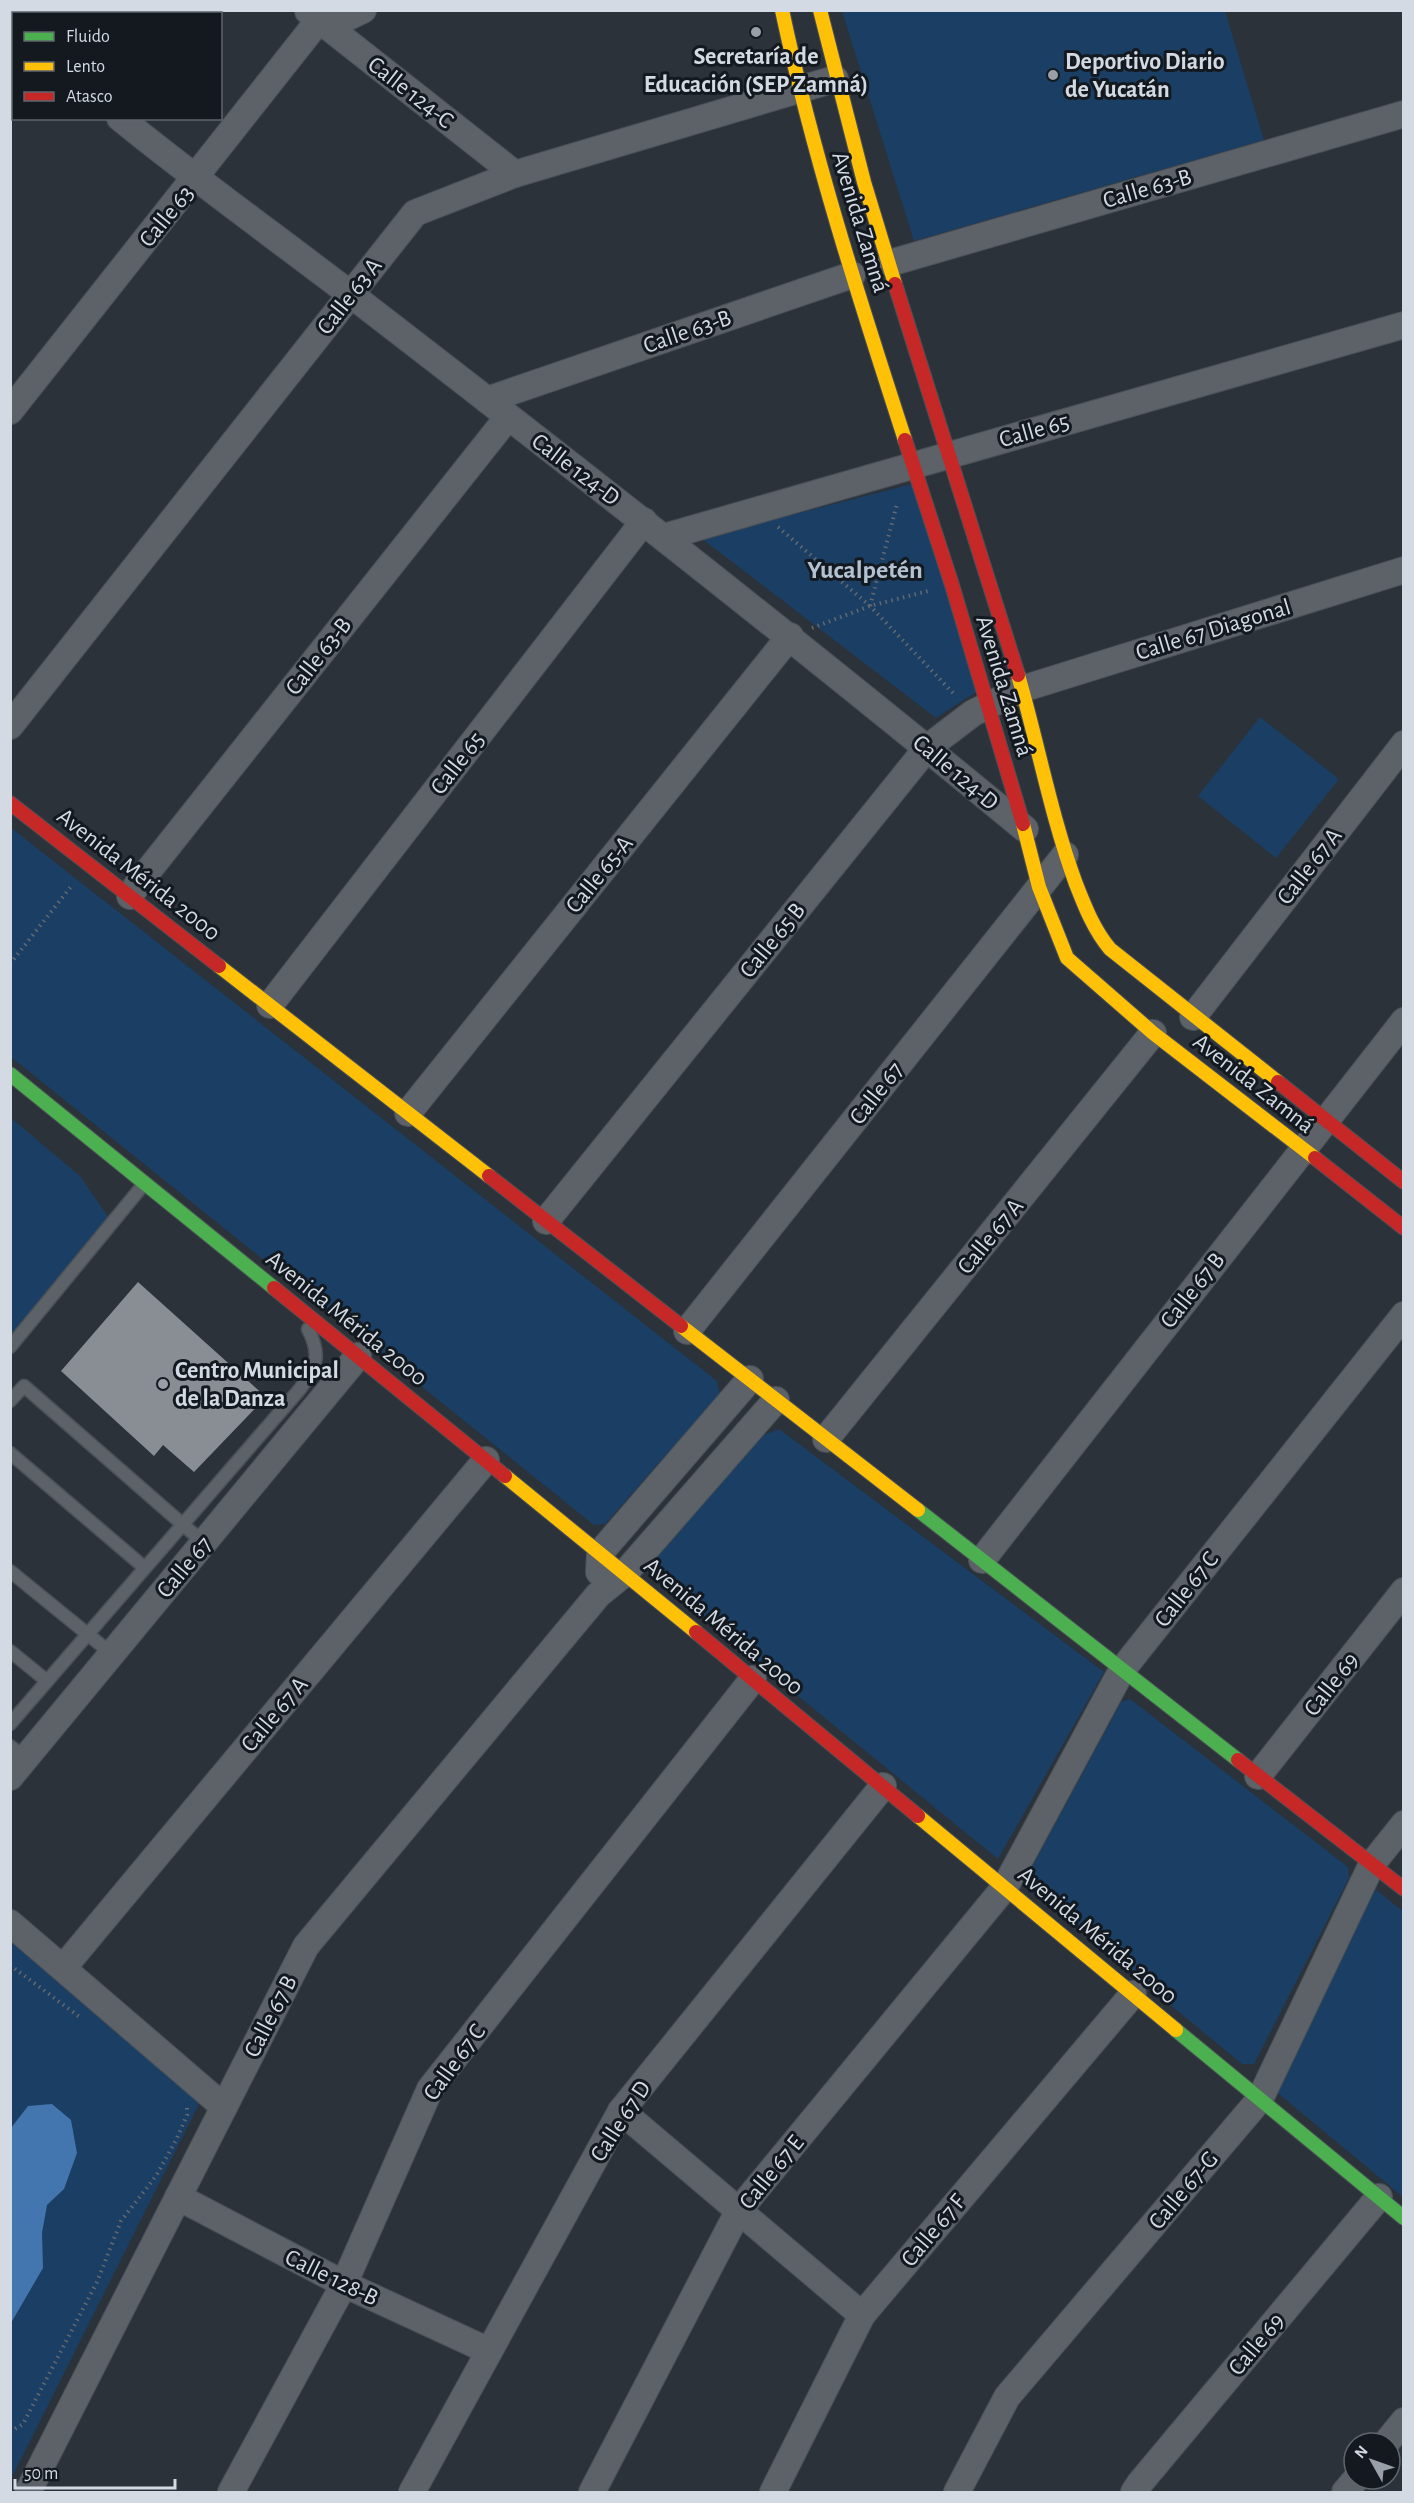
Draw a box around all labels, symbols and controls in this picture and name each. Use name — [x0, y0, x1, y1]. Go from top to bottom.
legend — [12, 12, 222, 120]
marker: Secretaría de Educación (SEP Zamná) — [749, 25, 763, 39]
text: Fluido — [66, 28, 110, 46]
place label: Secretaría de Educación (SEP Zamná) — [644, 45, 868, 97]
place label: Deportivo Diario de Yucatán — [1065, 50, 1225, 102]
street label: Calle 124-C — [363, 52, 458, 133]
text: Lento — [66, 58, 105, 76]
marker: Deportivo Diario de Yucatán — [1046, 68, 1060, 82]
text: Atasco — [66, 88, 113, 106]
street label: Avenida Zamná — [827, 149, 893, 296]
street label: Calle 63-B — [1100, 165, 1194, 213]
street label: Calle 63 — [135, 181, 199, 252]
street label: Calle 63 A — [313, 254, 387, 339]
street label: Calle 63-B — [640, 306, 734, 358]
street label: Calle 65 — [996, 410, 1072, 452]
street label: Calle 124-D — [527, 429, 624, 510]
district label: Yucalpetén — [807, 557, 923, 583]
street label: Calle 67 Diagonal — [1133, 595, 1294, 665]
street label: Calle 63-B — [281, 613, 356, 700]
street label: Avenida Zamná — [971, 613, 1037, 760]
street label: Calle 65 — [426, 728, 489, 799]
street label: Calle 124-D — [908, 730, 1003, 815]
street label: Avenida Mérida 2000 — [52, 804, 224, 946]
street label: Calle 67 A — [1273, 824, 1347, 909]
street label: Calle 65-A — [562, 831, 638, 918]
street label: Calle 65 B — [736, 899, 810, 983]
street label: Avenida Zamná — [1189, 1029, 1318, 1138]
street label: Calle 67 — [845, 1058, 908, 1129]
street label: Calle 67 A — [953, 1194, 1028, 1279]
street label: Avenida Mérida 2000 — [261, 1247, 431, 1391]
street label: Calle 67 B — [1156, 1248, 1230, 1333]
place label: Centro Municipal de la Danza — [175, 1359, 339, 1411]
marker: Centro Municipal de la Danza — [156, 1377, 170, 1391]
street label: Calle 67 — [153, 1532, 217, 1603]
street label: Calle 67 C — [1150, 1547, 1223, 1632]
street label: Avenida Mérida 2000 — [639, 1553, 807, 1700]
street label: Calle 69 — [1300, 1648, 1364, 1721]
street label: Calle 67 A — [237, 1673, 313, 1757]
street label: Avenida Mérida 2000 — [1013, 1862, 1181, 2009]
street label: Calle 67 B — [240, 1972, 302, 2061]
street label: Calle 67 C — [419, 2020, 490, 2105]
street label: Calle 67 D — [586, 2077, 656, 2166]
street label: Calle 67 E — [735, 2131, 809, 2214]
street label: Calle 67-G — [1145, 2147, 1223, 2234]
street label: Calle 67 F — [897, 2190, 971, 2271]
street label: Calle 128-B — [281, 2245, 382, 2311]
street label: Calle 69 — [1224, 2309, 1289, 2380]
north arrow — [1342, 2431, 1402, 2491]
text: N — [1352, 2443, 1371, 2461]
scale bar — [15, 2452, 176, 2490]
text: 50 m — [24, 2465, 58, 2483]

